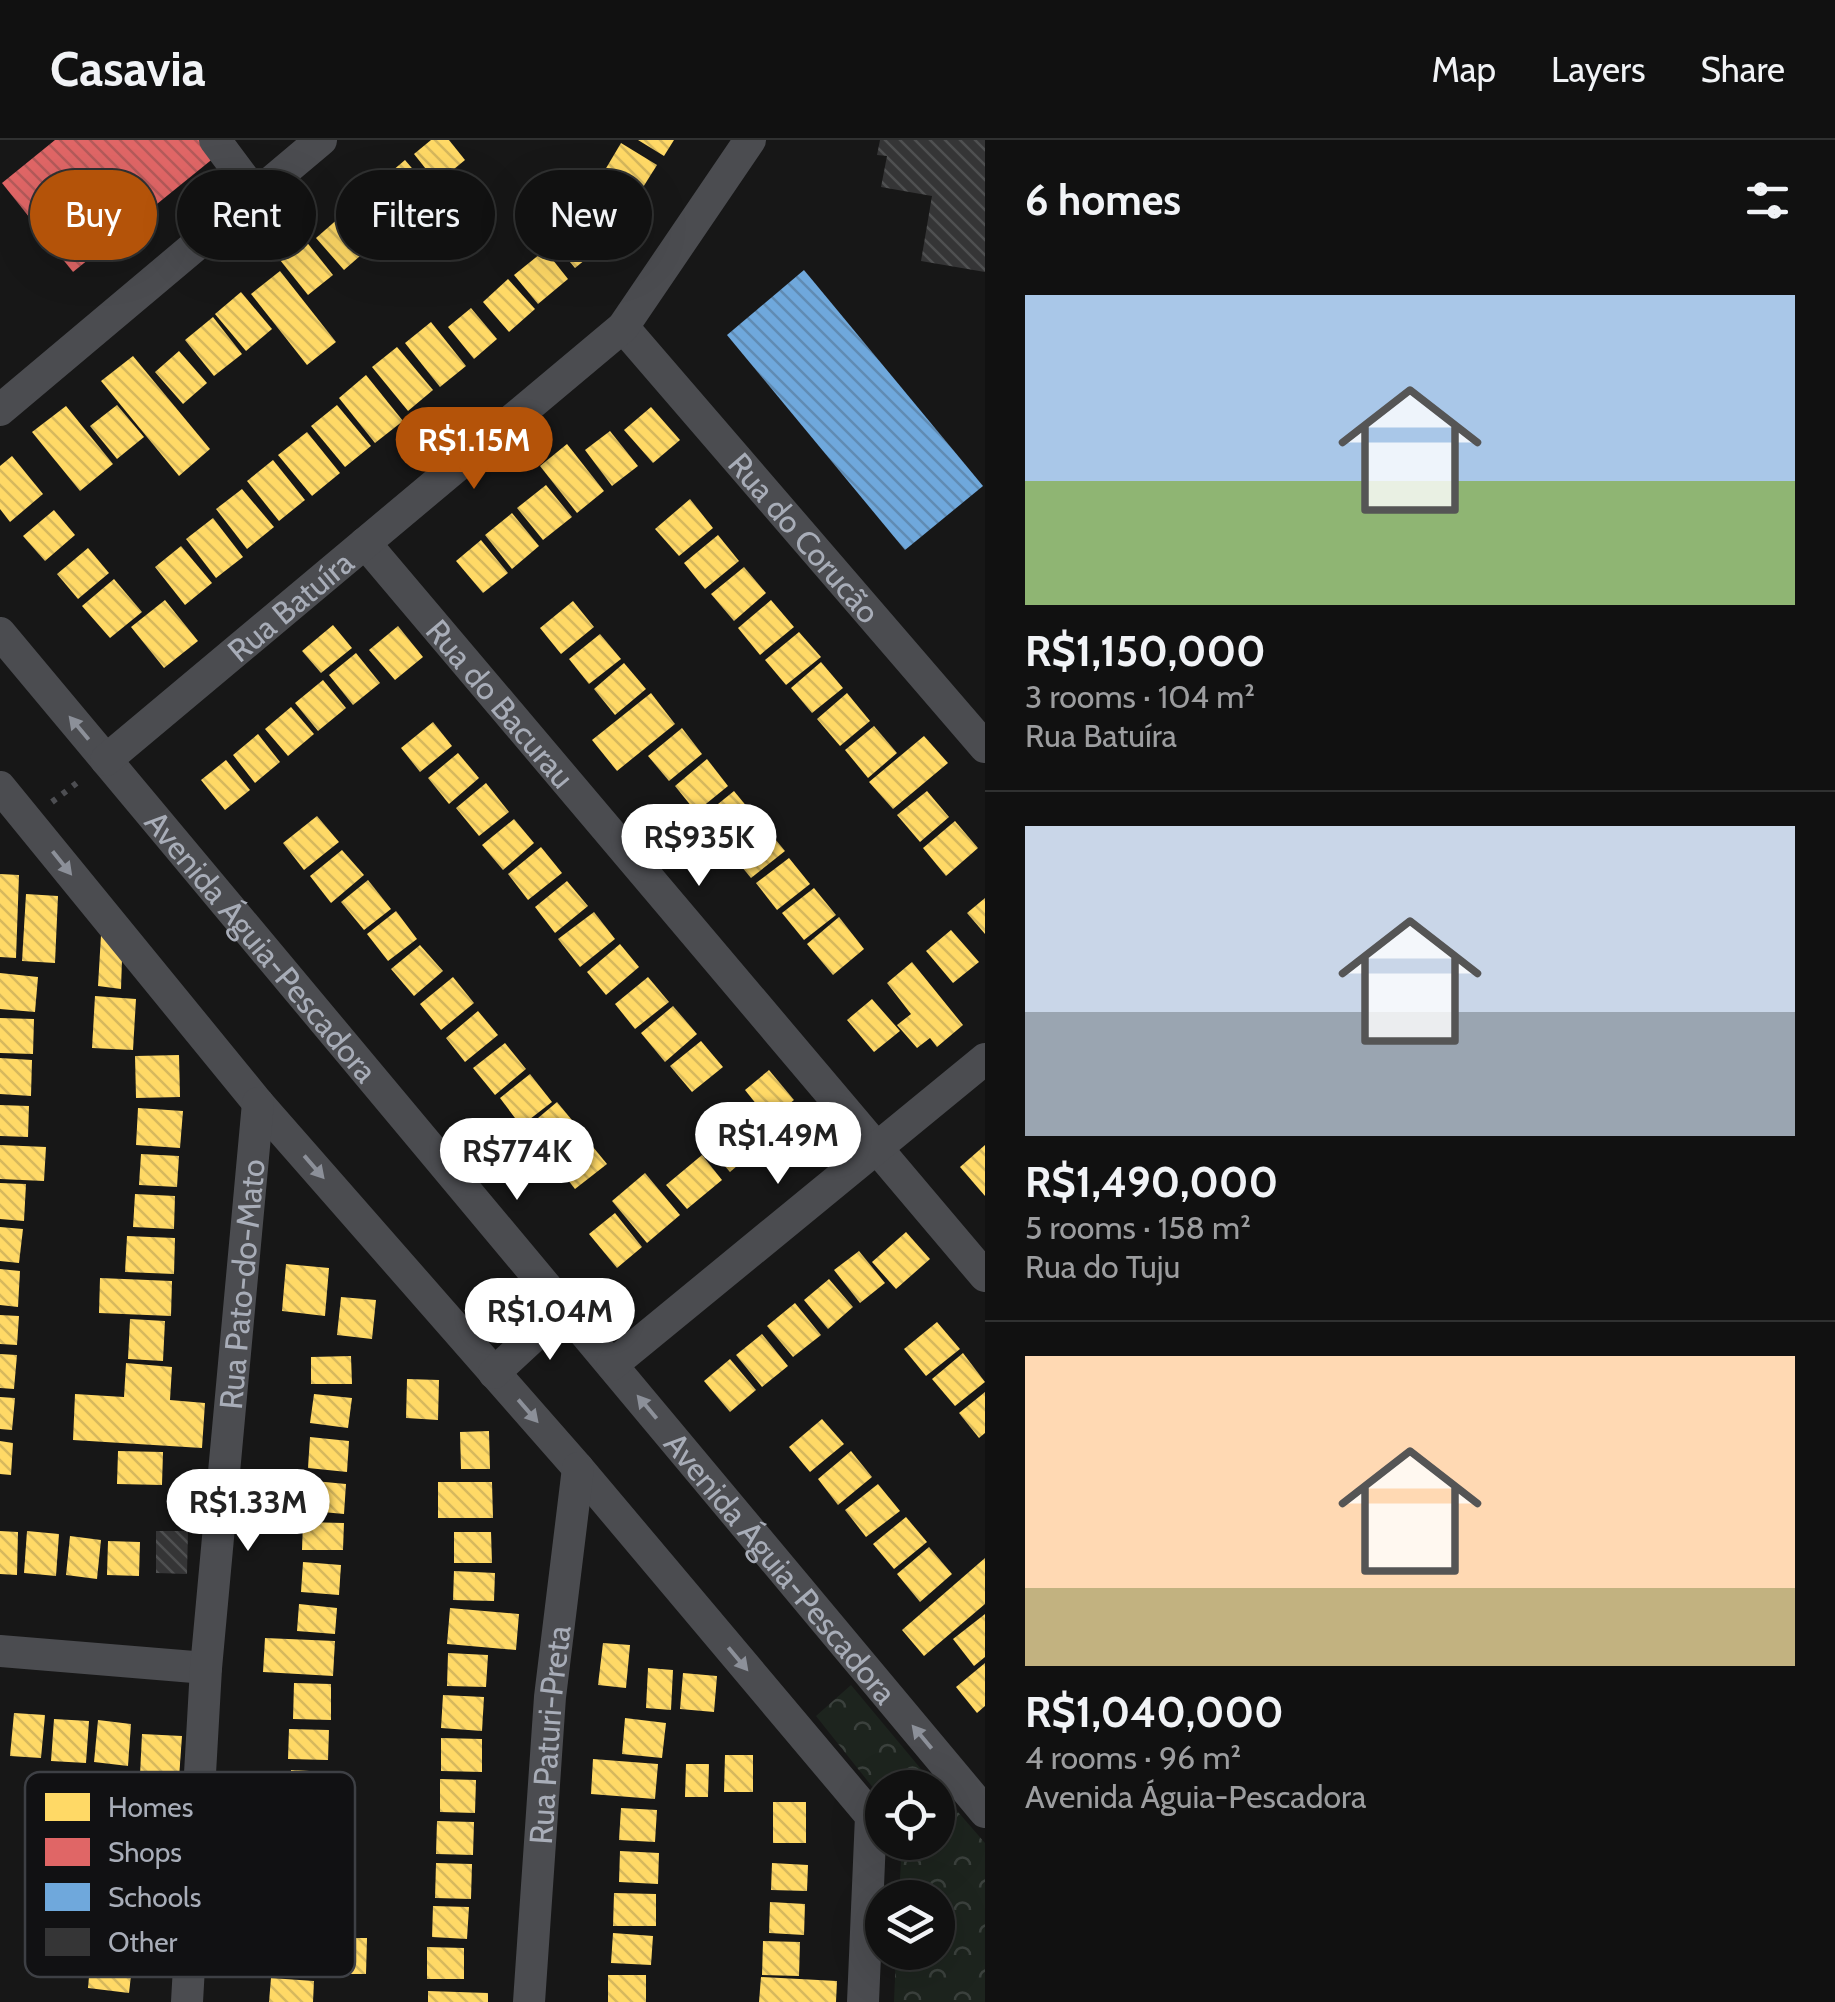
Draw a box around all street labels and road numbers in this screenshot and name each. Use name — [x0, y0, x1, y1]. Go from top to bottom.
street label: Rua do Corucão — [720, 444, 889, 631]
street label: Rua Batuíra — [219, 542, 361, 670]
street label: Rua do Bacurau — [418, 611, 583, 796]
street label: Avenida Águia-Pescadora — [137, 803, 386, 1090]
street label: Rua Pato-do-Mato — [210, 1157, 272, 1411]
street label: Avenida Águia-Pescadora — [656, 1424, 906, 1712]
street label: Rua Paturi-Preta — [520, 1622, 578, 1846]

